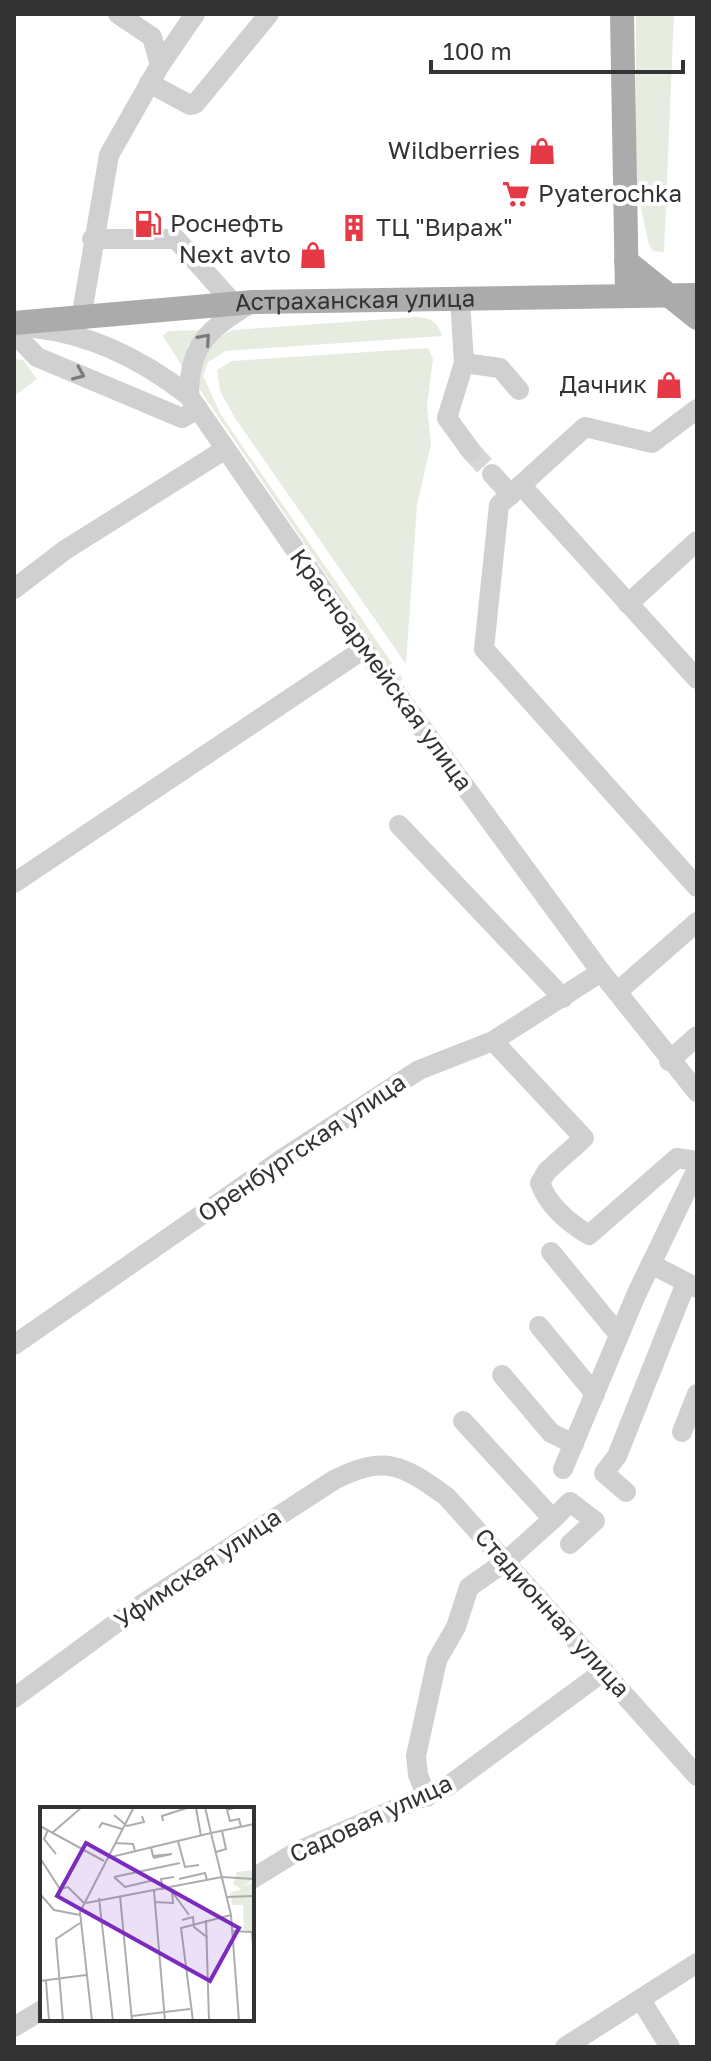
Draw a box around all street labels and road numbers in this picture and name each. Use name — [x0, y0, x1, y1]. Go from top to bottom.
street label: Астраханская улица — [234, 282, 475, 317]
street label: Красноармейская улица — [285, 543, 480, 796]
street label: Оренбургская улица — [192, 1066, 410, 1227]
street label: Уфимская улица — [108, 1501, 286, 1634]
street label: Стадионная улица — [470, 1521, 637, 1703]
street label: Садовая улица — [285, 1767, 456, 1868]

